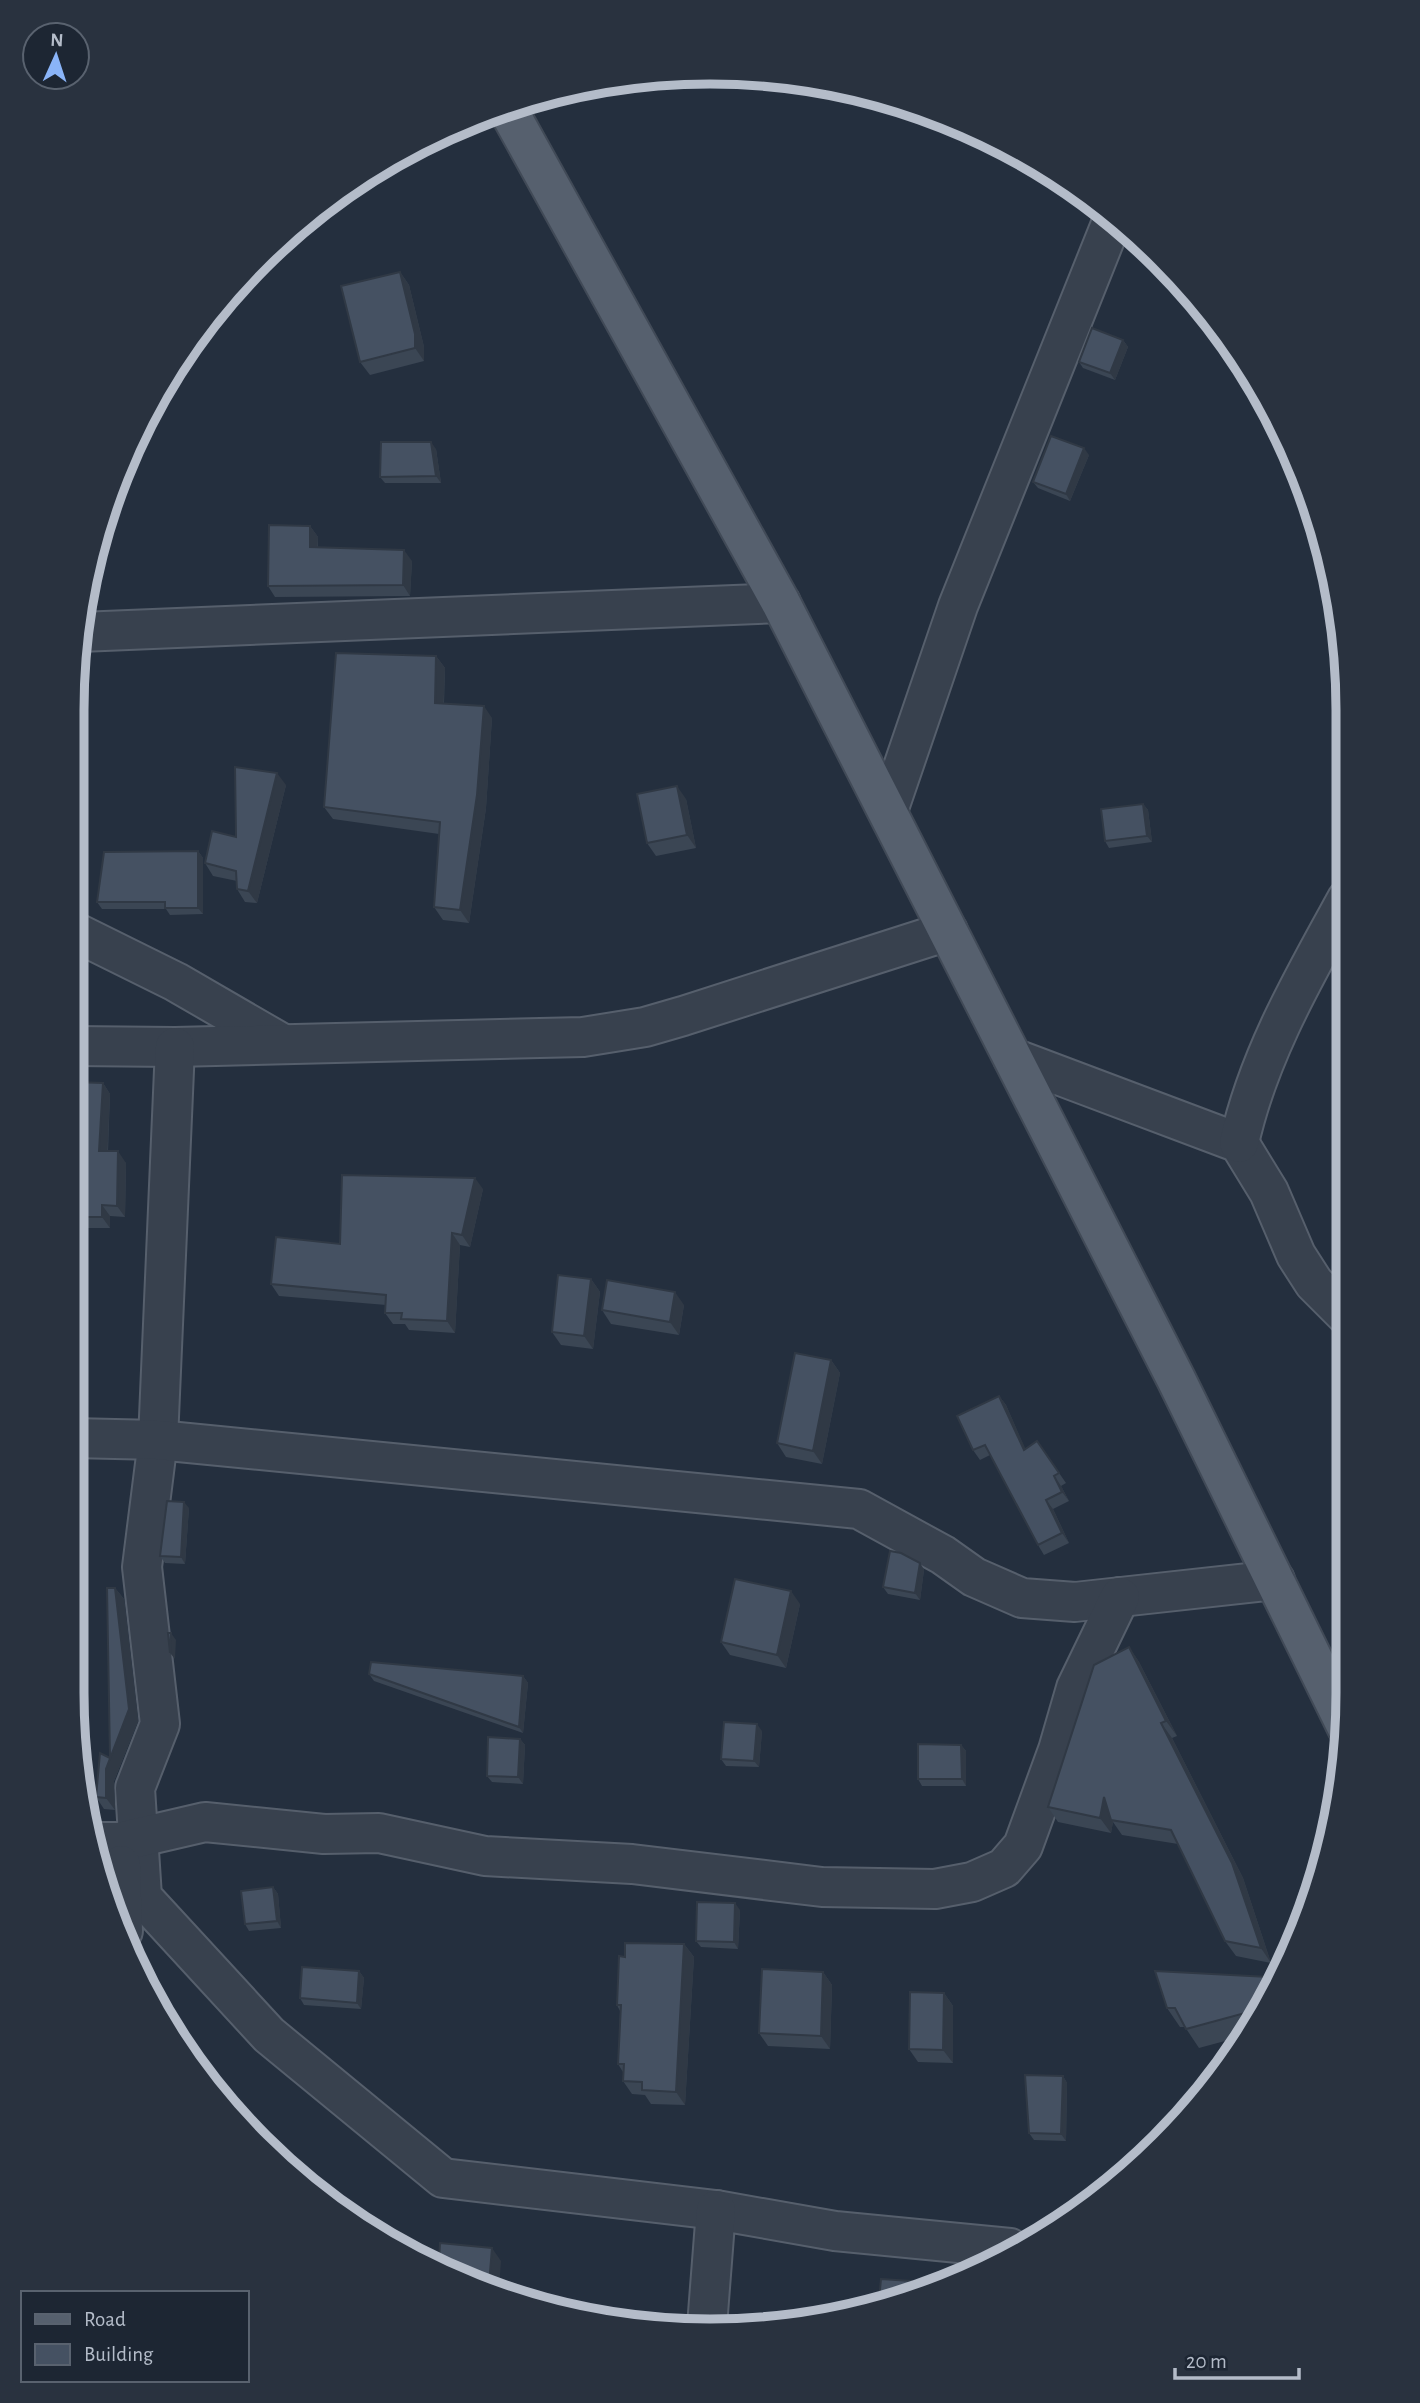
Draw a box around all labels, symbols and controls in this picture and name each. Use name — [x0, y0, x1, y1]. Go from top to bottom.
north arrow — [21, 21, 91, 91]
text: N — [50, 31, 64, 50]
legend — [21, 2291, 248, 2382]
text: Road — [84, 2309, 126, 2330]
scale bar — [1175, 2336, 1299, 2380]
text: Building — [84, 2344, 154, 2365]
text: 20 m — [1186, 2351, 1227, 2372]

